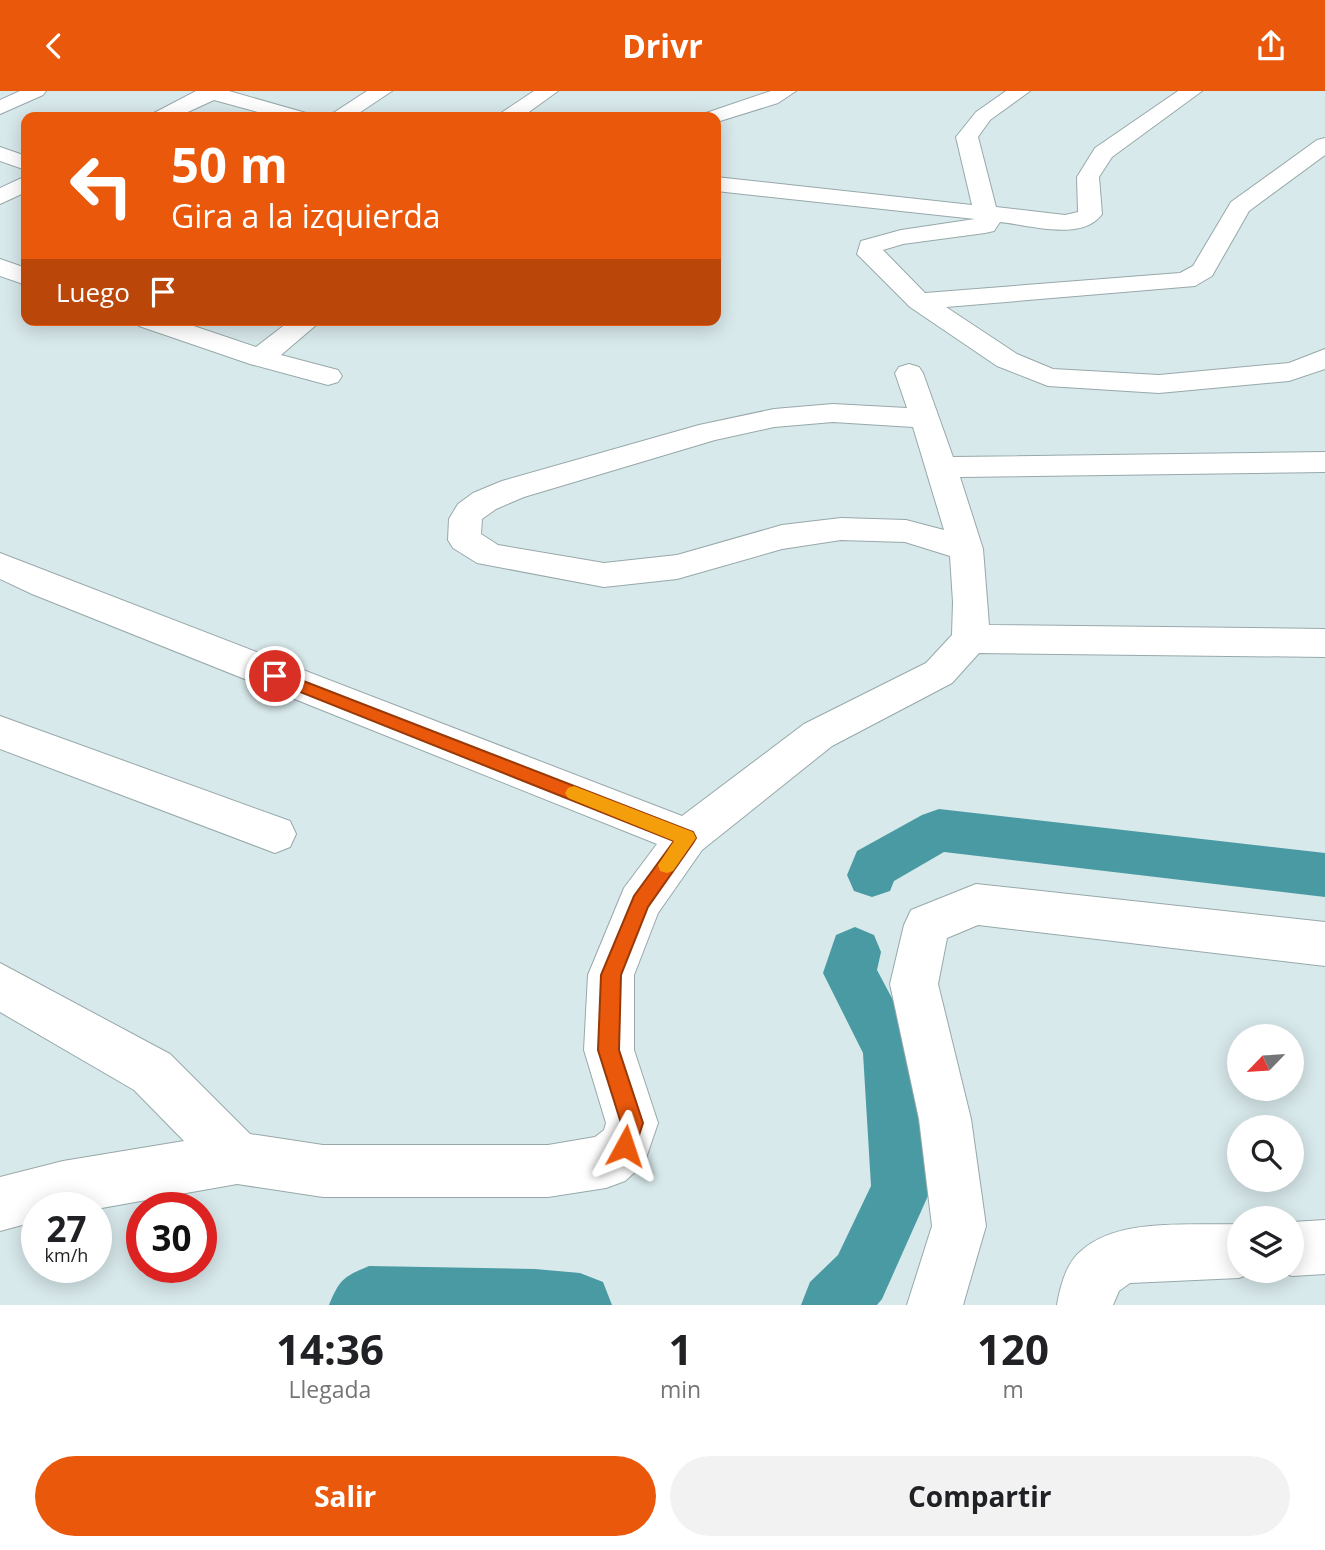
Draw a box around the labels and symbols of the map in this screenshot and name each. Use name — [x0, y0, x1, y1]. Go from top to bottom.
pin — [245, 646, 305, 706]
north arrow — [1227, 1024, 1304, 1101]
position arrow — [588, 1109, 662, 1183]
speed limit sign: 30 — [126, 1192, 217, 1283]

